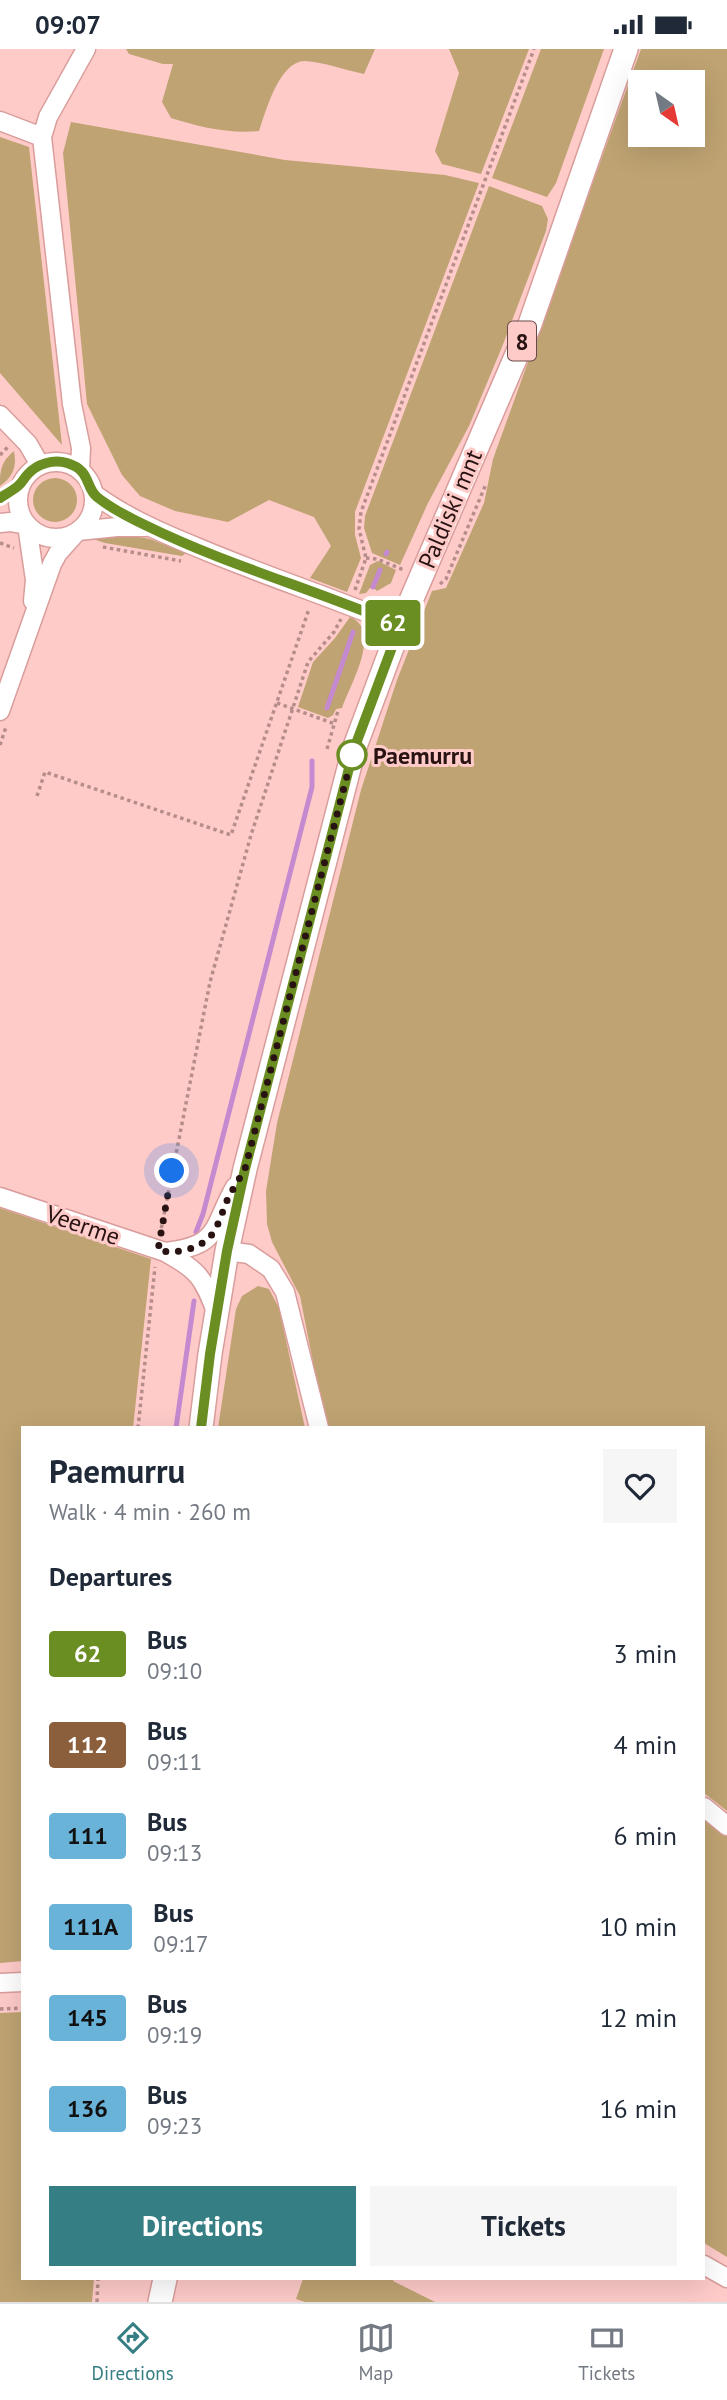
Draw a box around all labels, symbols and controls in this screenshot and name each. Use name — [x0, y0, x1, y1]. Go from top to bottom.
text: 09:07 — [35, 8, 101, 41]
north arrow — [628, 70, 705, 147]
map controls — [628, 70, 705, 147]
road number: 8 — [508, 321, 536, 361]
street label: Paldiski mnt — [411, 445, 489, 573]
line badge: 62 — [362, 600, 424, 646]
text: 62 — [379, 607, 407, 638]
marker: Paemurru — [337, 740, 367, 770]
place label: Paemurru — [373, 740, 472, 771]
your location — [154, 1153, 189, 1188]
street label: Veerme — [41, 1198, 124, 1252]
text: Paemurru — [49, 1449, 185, 1492]
button: heart — [603, 1449, 677, 1523]
text: Walk · 4 min · 260 m — [49, 1497, 251, 1526]
text: Departures — [49, 1560, 172, 1593]
text: Bus — [147, 1623, 187, 1656]
text: 3 min — [614, 1637, 677, 1670]
text: 62 — [74, 1638, 101, 1669]
text: 09:10 — [147, 1656, 202, 1685]
text: Bus — [147, 1714, 187, 1747]
text: 4 min — [614, 1728, 677, 1761]
text: 112 — [67, 1729, 108, 1760]
text: 09:11 — [147, 1747, 202, 1776]
text: Bus — [147, 1805, 187, 1838]
text: 6 min — [614, 1819, 677, 1852]
text: 111 — [67, 1820, 108, 1851]
text: 09:13 — [147, 1838, 202, 1867]
text: Bus — [153, 1896, 194, 1929]
text: 10 min — [599, 1910, 677, 1943]
text: 111A — [63, 1911, 118, 1942]
text: 09:17 — [153, 1929, 209, 1958]
text: Bus — [147, 1987, 187, 2020]
text: 12 min — [599, 2001, 677, 2034]
text: 145 — [67, 2002, 108, 2033]
text: 09:19 — [147, 2020, 202, 2049]
text: Bus — [147, 2078, 187, 2111]
text: 16 min — [599, 2092, 677, 2125]
text: 136 — [67, 2093, 108, 2124]
text: 09:23 — [147, 2111, 202, 2140]
button: Directions — [49, 2186, 356, 2266]
button: Tickets — [370, 2186, 677, 2266]
tab: Directions — [92, 2319, 174, 2385]
tab: Map — [357, 2319, 395, 2385]
tab: Tickets — [578, 2319, 635, 2385]

